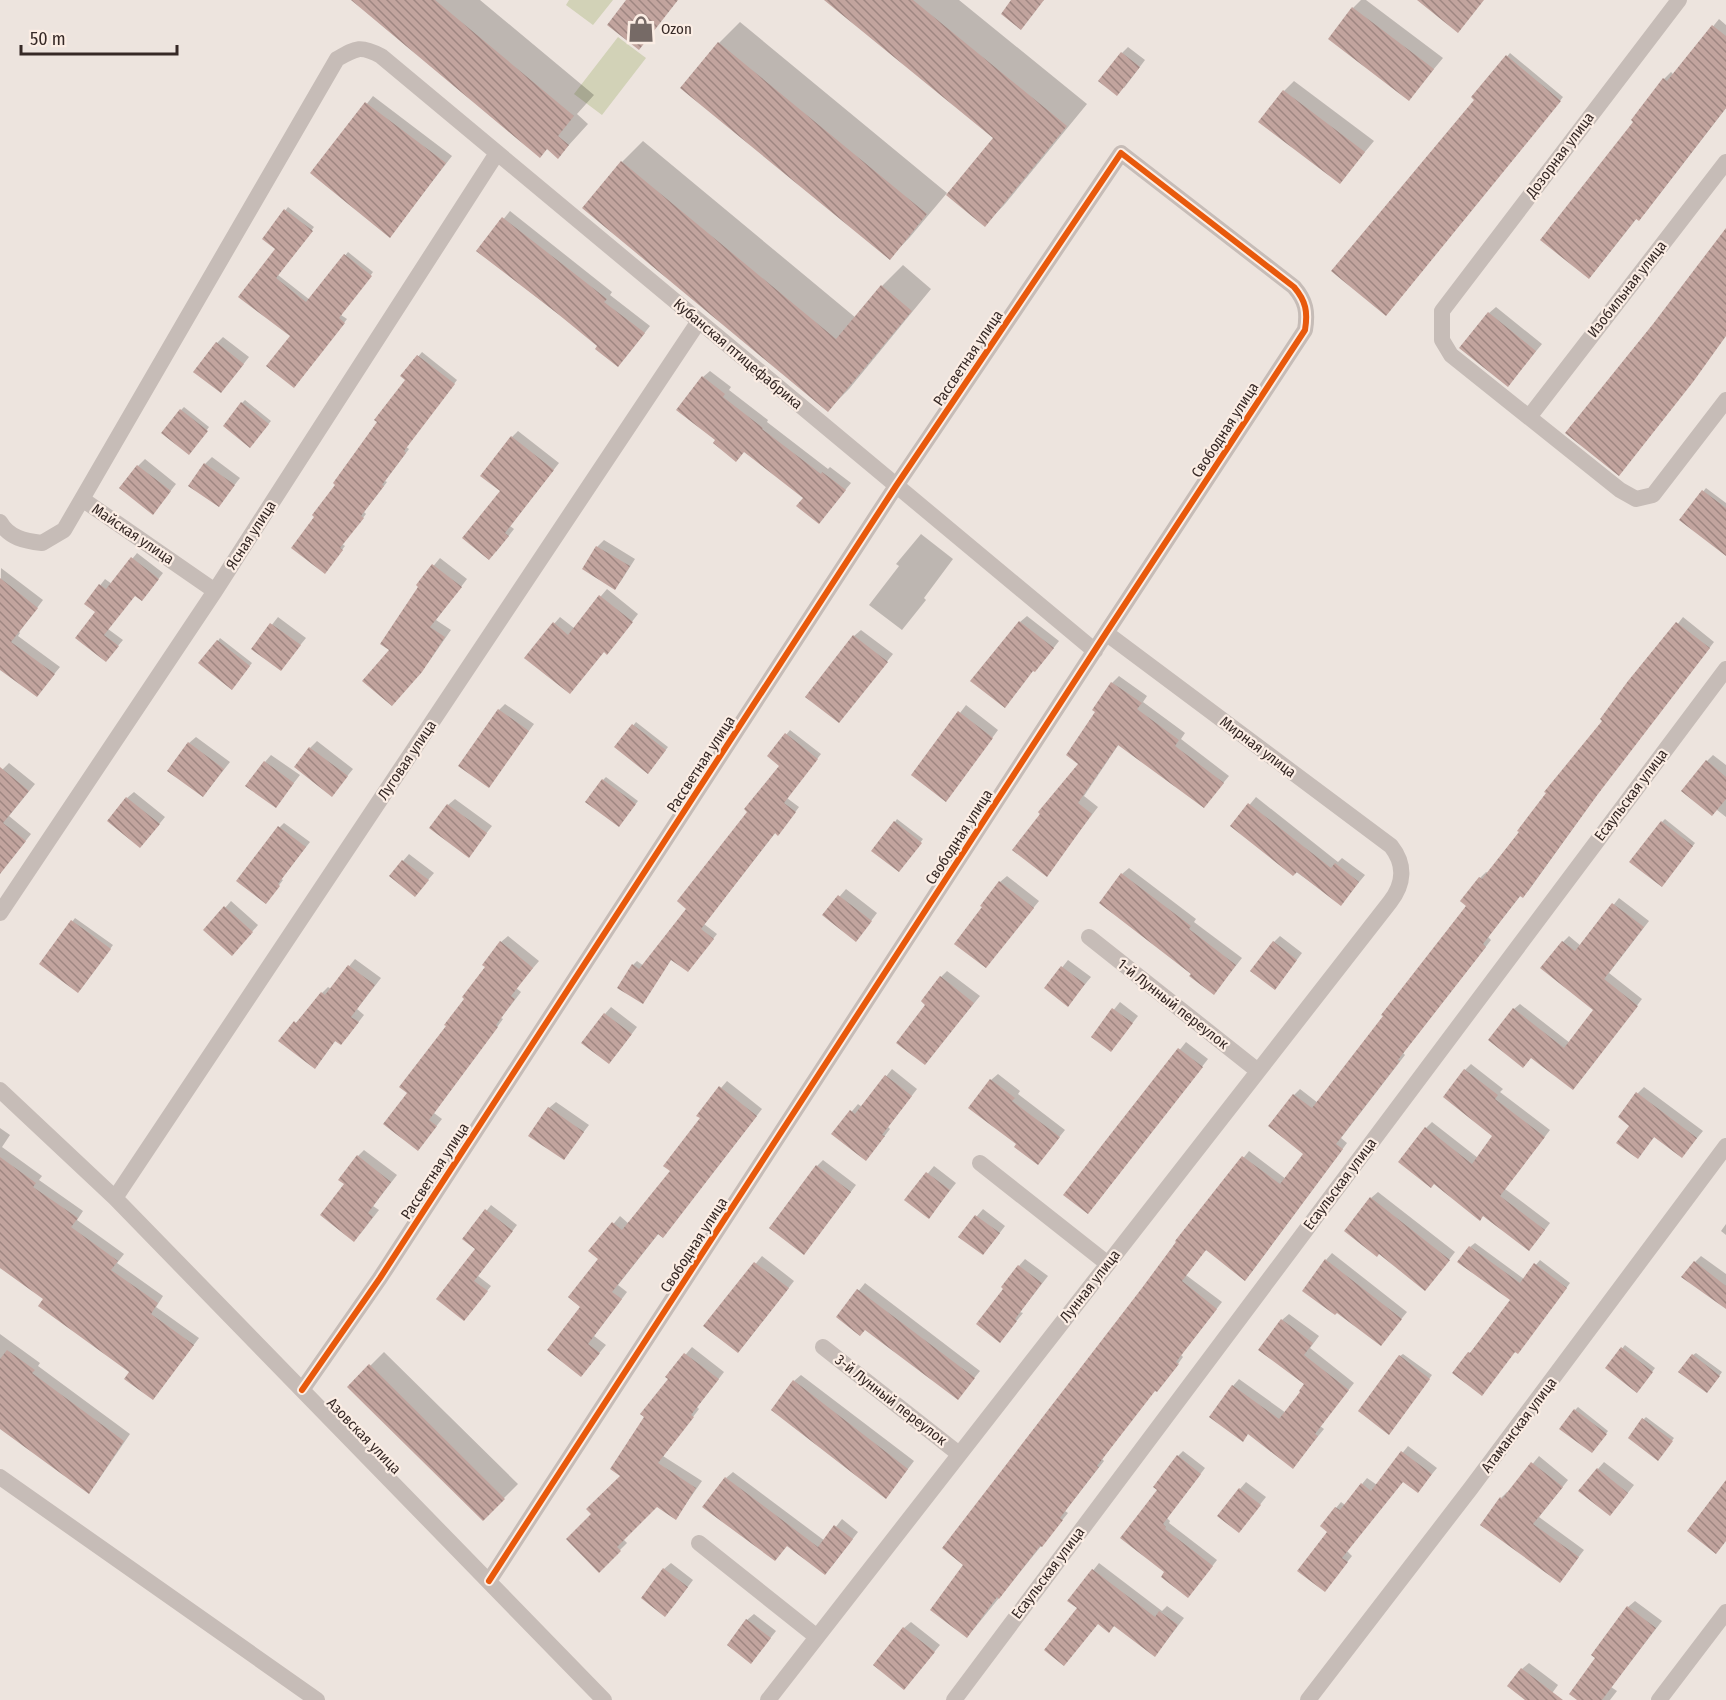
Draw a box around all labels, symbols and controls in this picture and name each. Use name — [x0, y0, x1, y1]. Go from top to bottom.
shop icon: Ozon — [626, 14, 656, 44]
scale bar — [21, 18, 177, 56]
place label: Ozon — [661, 20, 692, 38]
text: 50 m — [30, 28, 66, 50]
street label: Дозорная улица — [1521, 109, 1598, 202]
street label: Изобильная улица — [1584, 237, 1670, 341]
street label: Кубанская птицефабрика — [670, 295, 806, 413]
street label: Рассветная улица — [929, 307, 1007, 409]
street label: Свободная улица — [1188, 379, 1262, 481]
street label: Ясная улица — [222, 497, 280, 573]
street label: Майская улица — [89, 500, 177, 568]
street label: Рассветная улица — [663, 712, 739, 816]
street label: Мирная улица — [1216, 713, 1300, 781]
street label: Луговая улица — [374, 717, 440, 803]
street label: Есаульская улица — [1591, 745, 1671, 845]
street label: Свободная улица — [922, 786, 996, 888]
street label: 1-й Лунный переулок — [1114, 955, 1232, 1053]
street label: Рассветная улица — [397, 1119, 473, 1223]
street label: Есаульская улица — [1300, 1134, 1380, 1234]
street label: Свободная улица — [657, 1194, 731, 1296]
street label: Лунная улица — [1056, 1246, 1124, 1326]
street label: 3-й Лунный переулок — [832, 1351, 950, 1449]
street label: Атаманская улица — [1477, 1374, 1561, 1476]
street label: Азовская улица — [323, 1394, 405, 1478]
street label: Есаульская улица — [1008, 1523, 1088, 1623]

